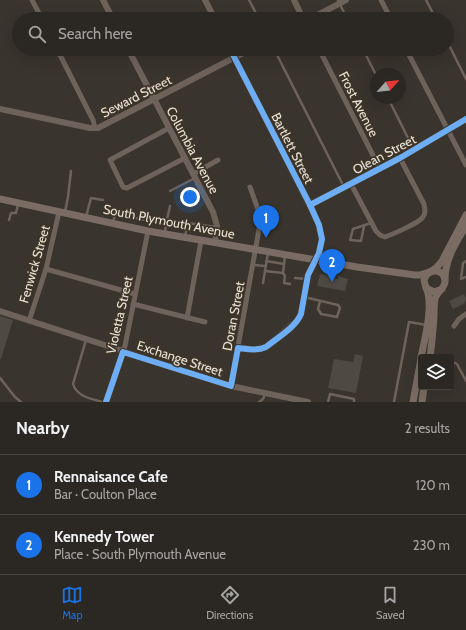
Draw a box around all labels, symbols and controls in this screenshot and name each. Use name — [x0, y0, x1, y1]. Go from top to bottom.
search box — [12, 12, 454, 56]
icon: search — [26, 23, 48, 45]
text: Search here — [58, 25, 133, 43]
north arrow — [370, 68, 406, 104]
street label: Frost Avenue — [336, 69, 382, 140]
street label: Seward Street — [98, 71, 175, 121]
street label: Columbia Avenue — [163, 104, 223, 197]
street label: Bartlett Street — [268, 110, 318, 187]
street label: Olean Street — [350, 130, 419, 177]
your location — [180, 187, 200, 207]
street label: South Plymouth Avenue — [102, 200, 237, 242]
pin: 1 — [253, 205, 279, 238]
street label: Fenwick Street — [15, 223, 53, 305]
pin: 2 — [319, 249, 345, 282]
street label: Violetta Street — [102, 274, 136, 355]
street label: Doran Street — [218, 279, 248, 352]
street label: Exchange Street — [135, 337, 225, 380]
map controls — [418, 354, 454, 390]
button: layers — [418, 354, 454, 390]
text: Nearby — [16, 418, 69, 438]
text: 2 results — [405, 420, 450, 436]
text: Rennaisance Cafe — [54, 468, 168, 486]
text: 1 — [27, 477, 31, 493]
text: 120 m — [416, 477, 450, 493]
text: Bar · Coulton Place — [54, 486, 157, 502]
text: Kennedy Tower — [54, 528, 154, 546]
text: 2 — [26, 537, 32, 553]
text: 230 m — [413, 537, 450, 553]
text: Place · South Plymouth Avenue — [54, 546, 226, 562]
tab: Map — [61, 584, 83, 622]
tab: Directions — [206, 584, 253, 622]
tab: Saved — [376, 584, 405, 622]

